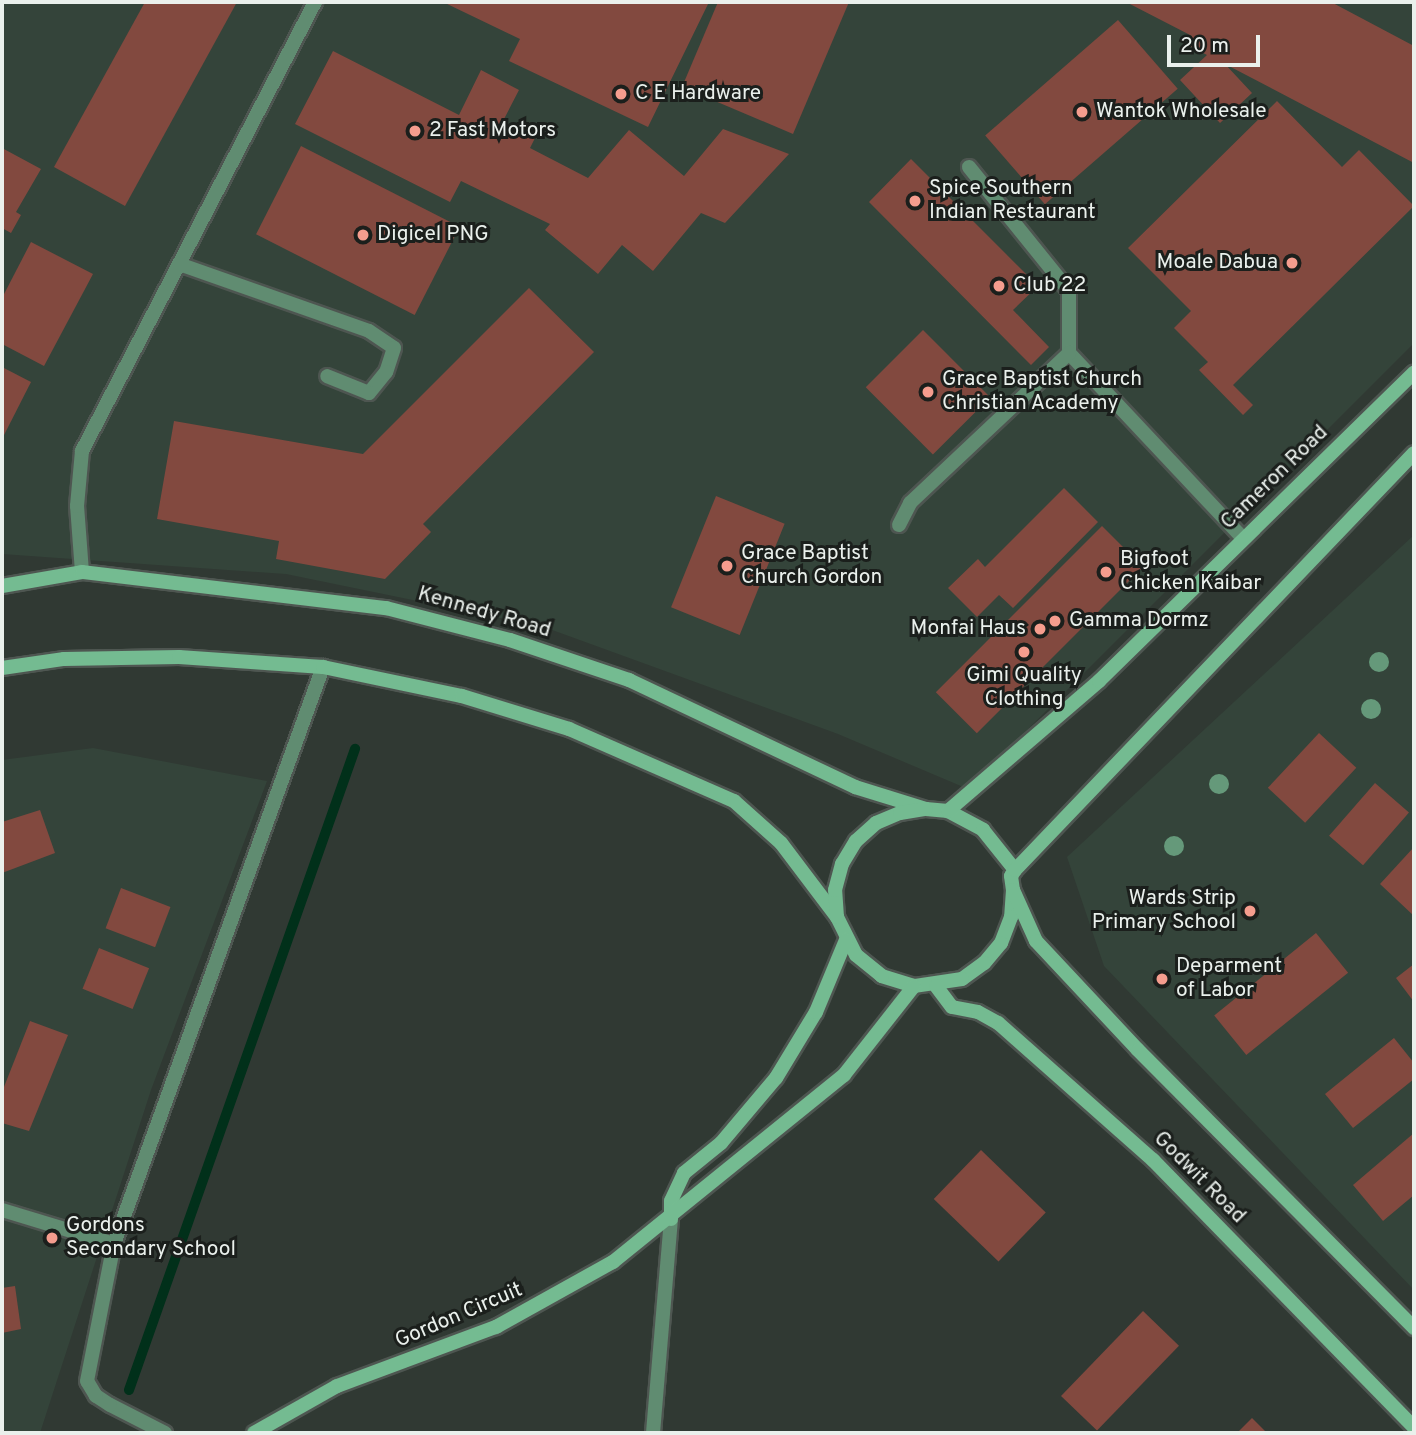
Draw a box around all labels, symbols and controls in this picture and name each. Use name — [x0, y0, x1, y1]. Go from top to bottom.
scale bar — [1171, 21, 1264, 65]
text: 20 m — [1180, 33, 1229, 60]
place label: C E Hardware — [635, 81, 761, 107]
marker: C E Hardware — [613, 86, 629, 102]
place label: Wantok Wholesale — [1096, 99, 1267, 125]
marker: Wantok Wholesale — [1074, 104, 1090, 120]
place label: 2 Fast Motors — [429, 118, 556, 144]
marker: 2 Fast Motors — [407, 123, 423, 139]
place label: Spice Southern Indian Restaurant — [929, 176, 1096, 226]
marker: Spice Southern Indian Restaurant — [907, 193, 923, 209]
place label: Digicel PNG — [377, 222, 489, 248]
marker: Digicel PNG — [355, 227, 371, 243]
place label: Moale Dabua — [1156, 250, 1278, 276]
marker: Moale Dabua — [1284, 255, 1300, 271]
place label: Club 22 — [1013, 273, 1086, 299]
marker: Club 22 — [991, 278, 1007, 294]
place label: Grace Baptist Church Christian Academy — [942, 367, 1142, 417]
marker: Grace Baptist Church Christian Academy — [920, 384, 936, 400]
street label: Cameron Road — [1216, 421, 1334, 535]
place label: Grace Baptist Church Gordon — [741, 541, 882, 591]
place label: Bigfoot Chicken Kaibar — [1120, 547, 1262, 597]
marker: Grace Baptist Church Gordon — [719, 558, 735, 574]
marker: Bigfoot Chicken Kaibar — [1098, 564, 1114, 580]
street label: Kennedy Road — [415, 582, 553, 644]
place label: Gamma Dormz — [1069, 608, 1209, 634]
marker: Gamma Dormz — [1047, 613, 1063, 629]
place label: Monfai Haus — [911, 616, 1026, 642]
marker: Monfai Haus — [1032, 621, 1048, 637]
marker: Gimi Quality Clothing — [1016, 644, 1032, 660]
place label: Gimi Quality Clothing — [966, 663, 1082, 713]
place label: Wards Strip Primary School — [1092, 886, 1236, 936]
marker: Wards Strip Primary School — [1242, 903, 1258, 919]
place label: Deparment of Labor — [1176, 954, 1282, 1004]
marker: Deparment of Labor — [1154, 971, 1170, 987]
street label: Godwit Road — [1148, 1127, 1250, 1229]
place label: Gordons Secondary School — [66, 1213, 236, 1263]
marker: Gordons Secondary School — [44, 1230, 60, 1246]
street label: Gordon Circuit — [392, 1278, 526, 1354]

